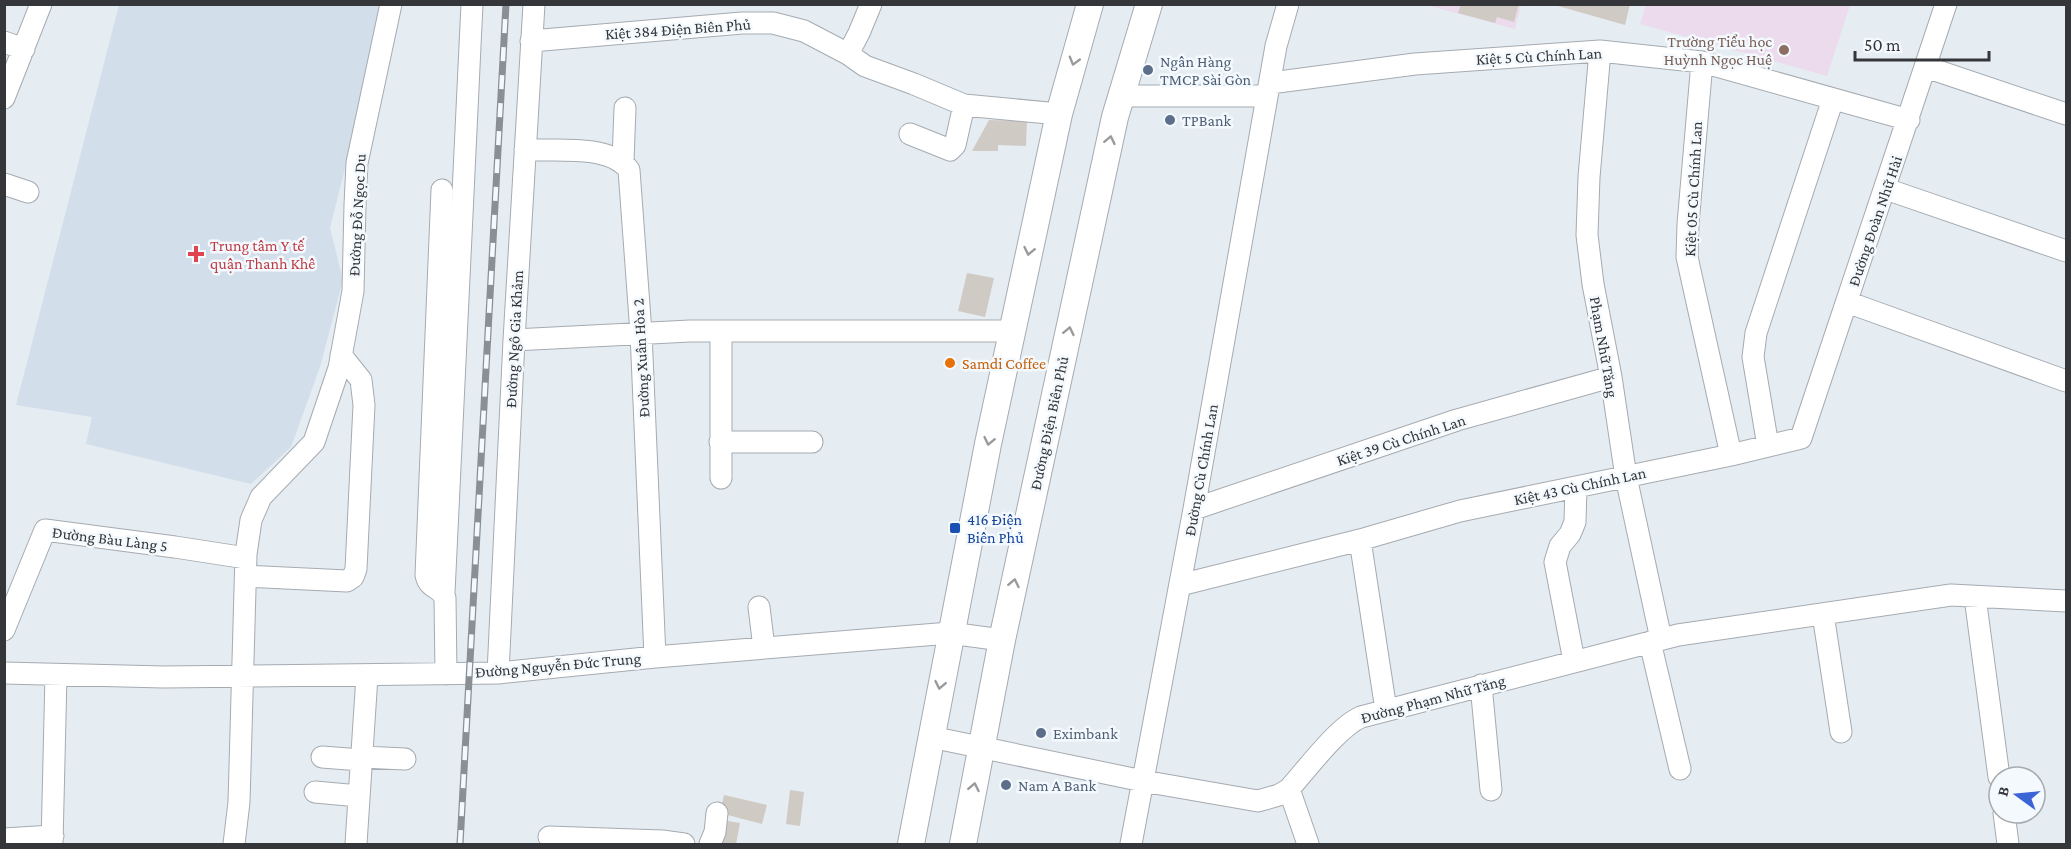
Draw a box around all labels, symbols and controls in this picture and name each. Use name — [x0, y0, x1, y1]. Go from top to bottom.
street label: Kiệt 384 Điện Biên Phủ — [604, 15, 752, 44]
scale bar — [1855, 24, 1988, 62]
place label: Trường Tiểu học Huỳnh Ngọc Huệ — [1664, 33, 1772, 69]
text: 50 m — [1864, 35, 1901, 55]
marker: Trường Tiểu học Huỳnh Ngọc Huệ — [1777, 43, 1791, 57]
street label: Kiệt 5 Cù Chính Lan — [1475, 44, 1603, 69]
place label: Ngân Hàng TMCP Sài Gòn — [1160, 53, 1252, 88]
one-way arrow — [1069, 55, 1081, 66]
marker: Ngân Hàng TMCP Sài Gòn — [1141, 63, 1155, 77]
place label: TPBank — [1182, 112, 1231, 129]
marker: TPBank — [1163, 113, 1177, 127]
street label: Kiệt 05 Cù Chính Lan — [1681, 120, 1706, 257]
one-way arrow — [1103, 136, 1116, 146]
street label: Đường Đỗ Ngọc Du — [345, 153, 370, 277]
street label: Đường Đoàn Nhữ Hài — [1845, 154, 1906, 289]
place label: Trung tâm Y tế quận Thanh Khê — [210, 237, 315, 273]
marker: Trung tâm Y tế quận Thanh Khê — [187, 245, 205, 263]
one-way arrow — [1024, 245, 1037, 255]
street label: Đường Ngô Gia Khảm — [502, 269, 527, 408]
street label: Phạm Nhữ Tăng — [1586, 295, 1621, 399]
street label: Đường Xuân Hòa 2 — [629, 298, 654, 418]
one-way arrow — [1061, 326, 1074, 336]
street label: Đường Điện Biên Phủ — [1026, 354, 1073, 492]
place label: Samdi Coffee — [962, 355, 1046, 372]
marker: Samdi Coffee — [943, 356, 957, 370]
street label: Đường Cù Chính Lan — [1181, 402, 1222, 537]
street label: Kiệt 39 Cù Chính Lan — [1334, 411, 1468, 470]
one-way arrow — [983, 436, 996, 446]
street label: Kiệt 43 Cù Chính Lan — [1512, 464, 1648, 509]
place label: 416 Điện Biên Phủ — [967, 511, 1024, 546]
marker: 416 Điện Biên Phủ — [948, 521, 962, 535]
street label: Đường Bàu Làng 5 — [51, 523, 169, 556]
one-way arrow — [1007, 578, 1020, 588]
street label: Đường Nguyễn Đức Trung — [474, 649, 642, 682]
street label: Đường Phạm Nhữ Tăng — [1359, 671, 1508, 727]
one-way arrow — [934, 680, 947, 690]
place label: Eximbank — [1053, 725, 1118, 742]
marker: Eximbank — [1034, 726, 1048, 740]
north arrow — [1987, 765, 2047, 825]
place label: Nam A Bank — [1018, 777, 1097, 794]
marker: Nam A Bank — [999, 778, 1013, 792]
one-way arrow — [967, 782, 980, 792]
text: B — [1994, 785, 2012, 798]

